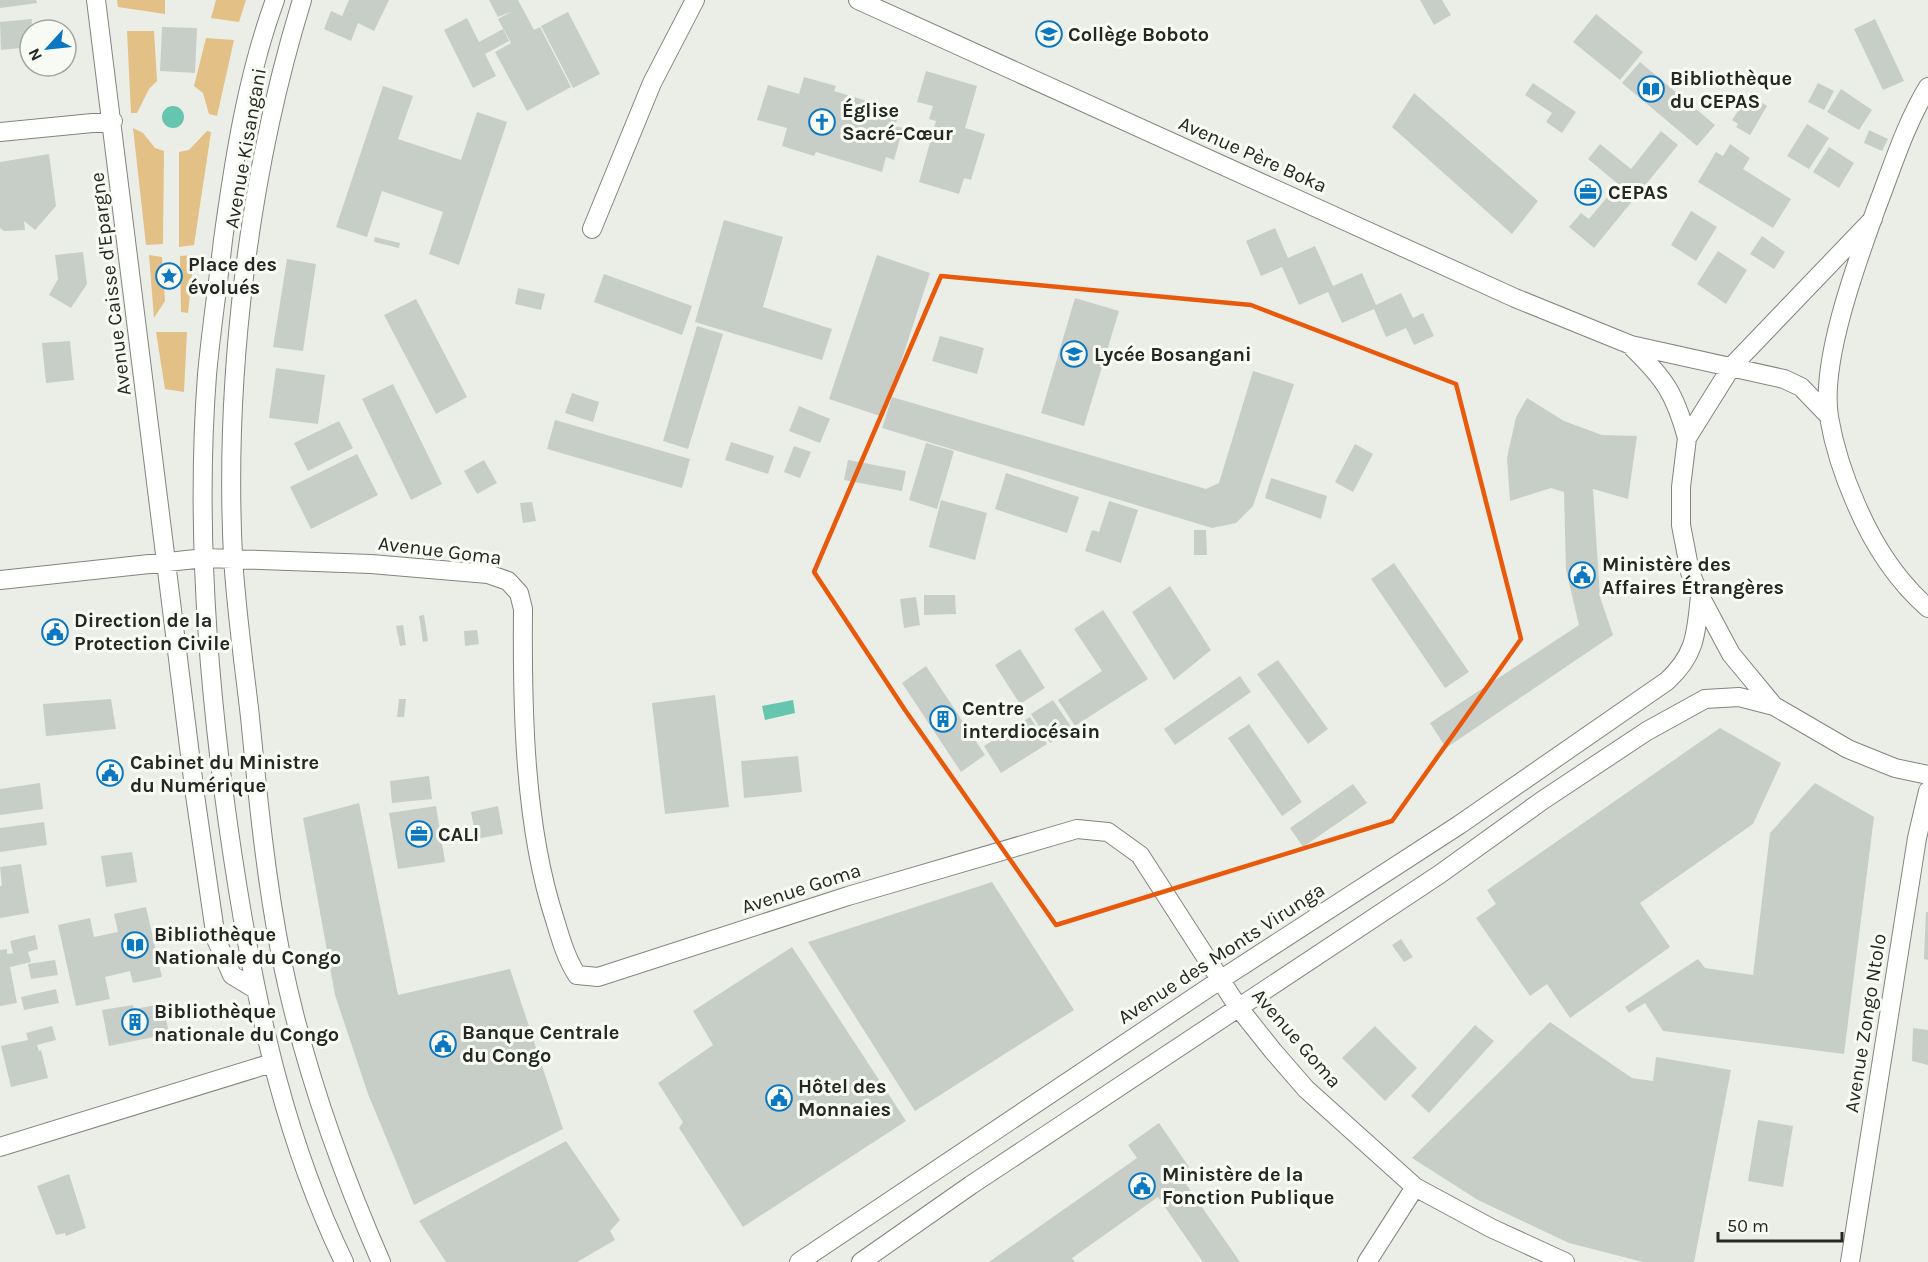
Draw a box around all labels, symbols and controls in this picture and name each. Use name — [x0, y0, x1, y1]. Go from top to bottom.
north arrow — [18, 18, 78, 78]
school or university icon: Collège Boboto — [1034, 19, 1064, 49]
place label: Collège Boboto — [1068, 23, 1209, 46]
text: N — [24, 45, 46, 64]
street label: Avenue Kisangani — [220, 66, 271, 230]
place label: Bibliothèque du CEPAS — [1670, 67, 1792, 113]
library icon: Bibliothèque du CEPAS — [1636, 74, 1666, 104]
place label: Église Sacré-Cœur — [842, 97, 953, 145]
church icon: Église Sacré-Cœur — [807, 107, 837, 137]
street label: Avenue Père Boka — [1175, 111, 1330, 197]
street label: Avenue Caisse d'Epargne — [85, 171, 136, 397]
office icon: CEPAS — [1573, 177, 1603, 207]
place label: CEPAS — [1608, 181, 1668, 204]
place label: Place des évolués — [188, 253, 277, 299]
place icon: Place des évolués — [154, 261, 184, 291]
school or university icon: Lycée Bosangani — [1059, 339, 1089, 369]
place label: Lycée Bosangani — [1094, 343, 1252, 366]
street label: Avenue Goma — [377, 532, 503, 569]
place label: Ministère des Affaires Étrangères — [1602, 553, 1784, 599]
public building icon: Ministère des Affaires Étrangères — [1567, 560, 1597, 590]
place label: Direction de la Protection Civile — [74, 609, 230, 655]
public building icon: Direction de la Protection Civile — [40, 617, 70, 647]
place label: Centre interdiocésain — [962, 697, 1100, 743]
building icon: Centre interdiocésain — [928, 704, 958, 734]
place label: Cabinet du Ministre du Numérique — [130, 751, 319, 797]
public building icon: Cabinet du Ministre du Numérique — [95, 758, 125, 788]
office icon: CALI — [404, 819, 434, 849]
place label: CALI — [438, 823, 479, 846]
street label: Avenue Goma — [739, 858, 864, 919]
street label: Avenue des Monts Virunga — [1114, 878, 1329, 1029]
place label: Bibliothèque Nationale du Congo — [154, 923, 341, 969]
library icon: Bibliothèque Nationale du Congo — [120, 930, 150, 960]
street label: Avenue Zongo Ntolo — [1840, 932, 1891, 1114]
street label: Avenue Goma — [1247, 984, 1346, 1093]
place label: Bibliothèque nationale du Congo — [154, 1000, 339, 1046]
building icon: Bibliothèque nationale du Congo — [120, 1007, 150, 1037]
place label: Banque Centrale du Congo — [462, 1021, 619, 1067]
public building icon: Banque Centrale du Congo — [428, 1029, 458, 1059]
place label: Hôtel des Monnaies — [798, 1075, 891, 1121]
public building icon: Hôtel des Monnaies — [764, 1083, 794, 1113]
place label: Ministère de la Fonction Publique — [1162, 1163, 1334, 1209]
public building icon: Ministère de la Fonction Publique — [1127, 1171, 1157, 1201]
scale bar — [1718, 1205, 1842, 1243]
text: 50 m — [1727, 1215, 1769, 1237]

